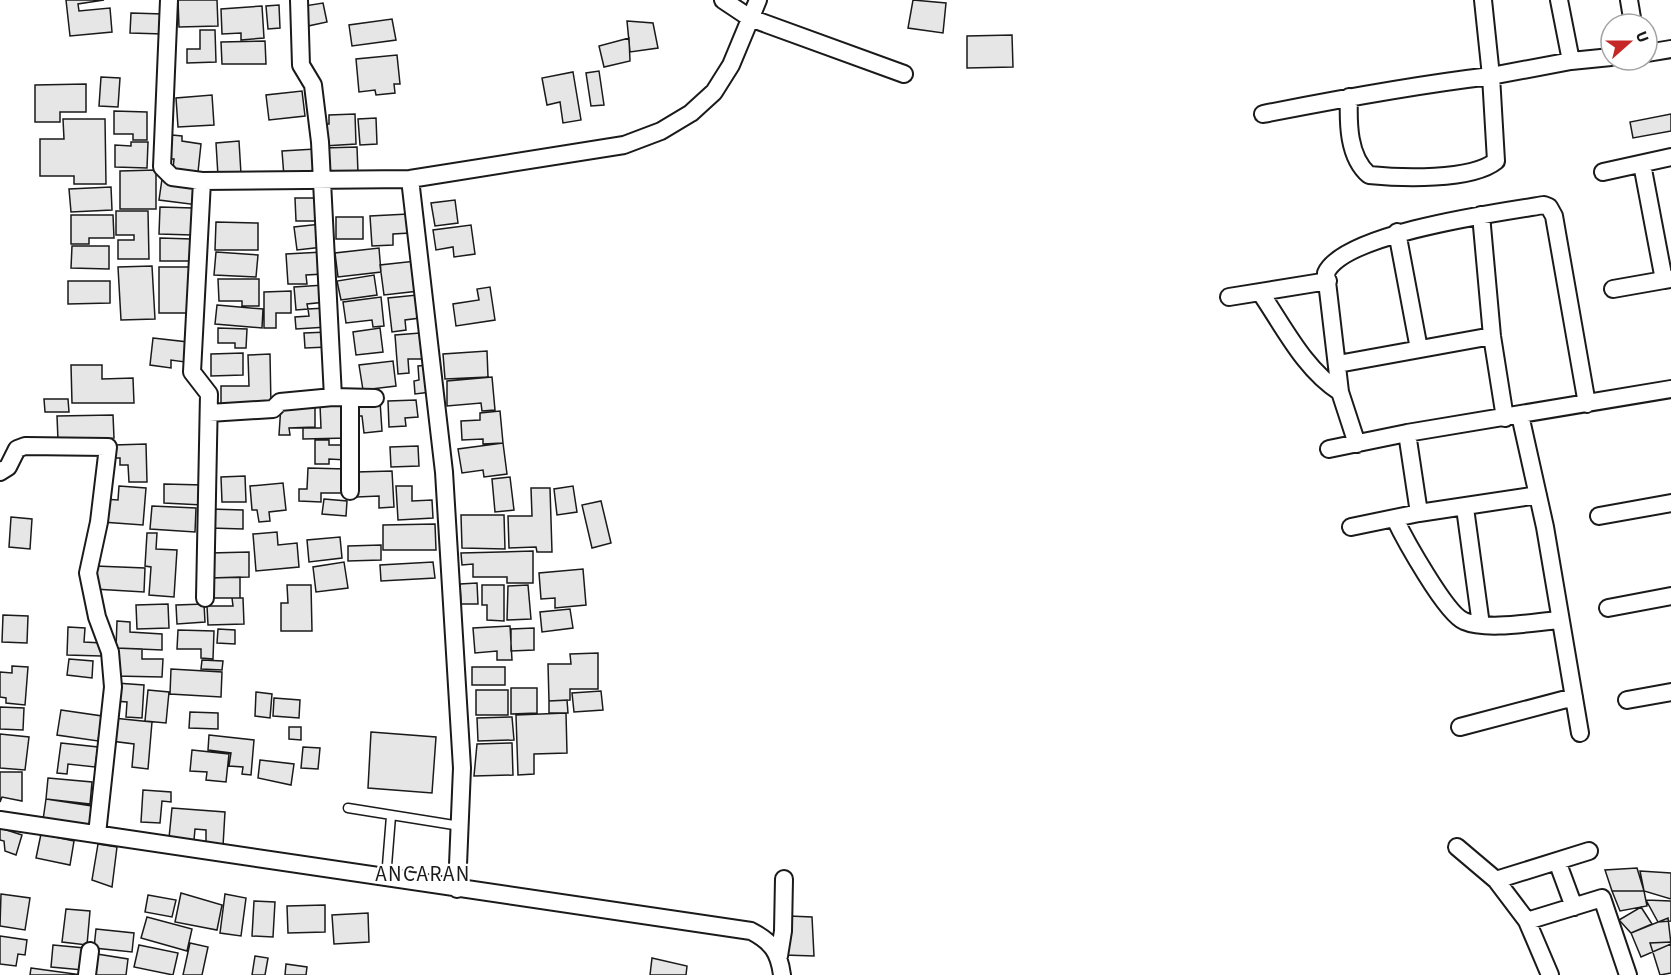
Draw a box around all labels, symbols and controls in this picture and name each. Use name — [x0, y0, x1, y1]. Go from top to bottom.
north arrow — [1599, 12, 1659, 72]
text: U — [1630, 28, 1654, 46]
district label: ANCARAN — [375, 859, 471, 889]

